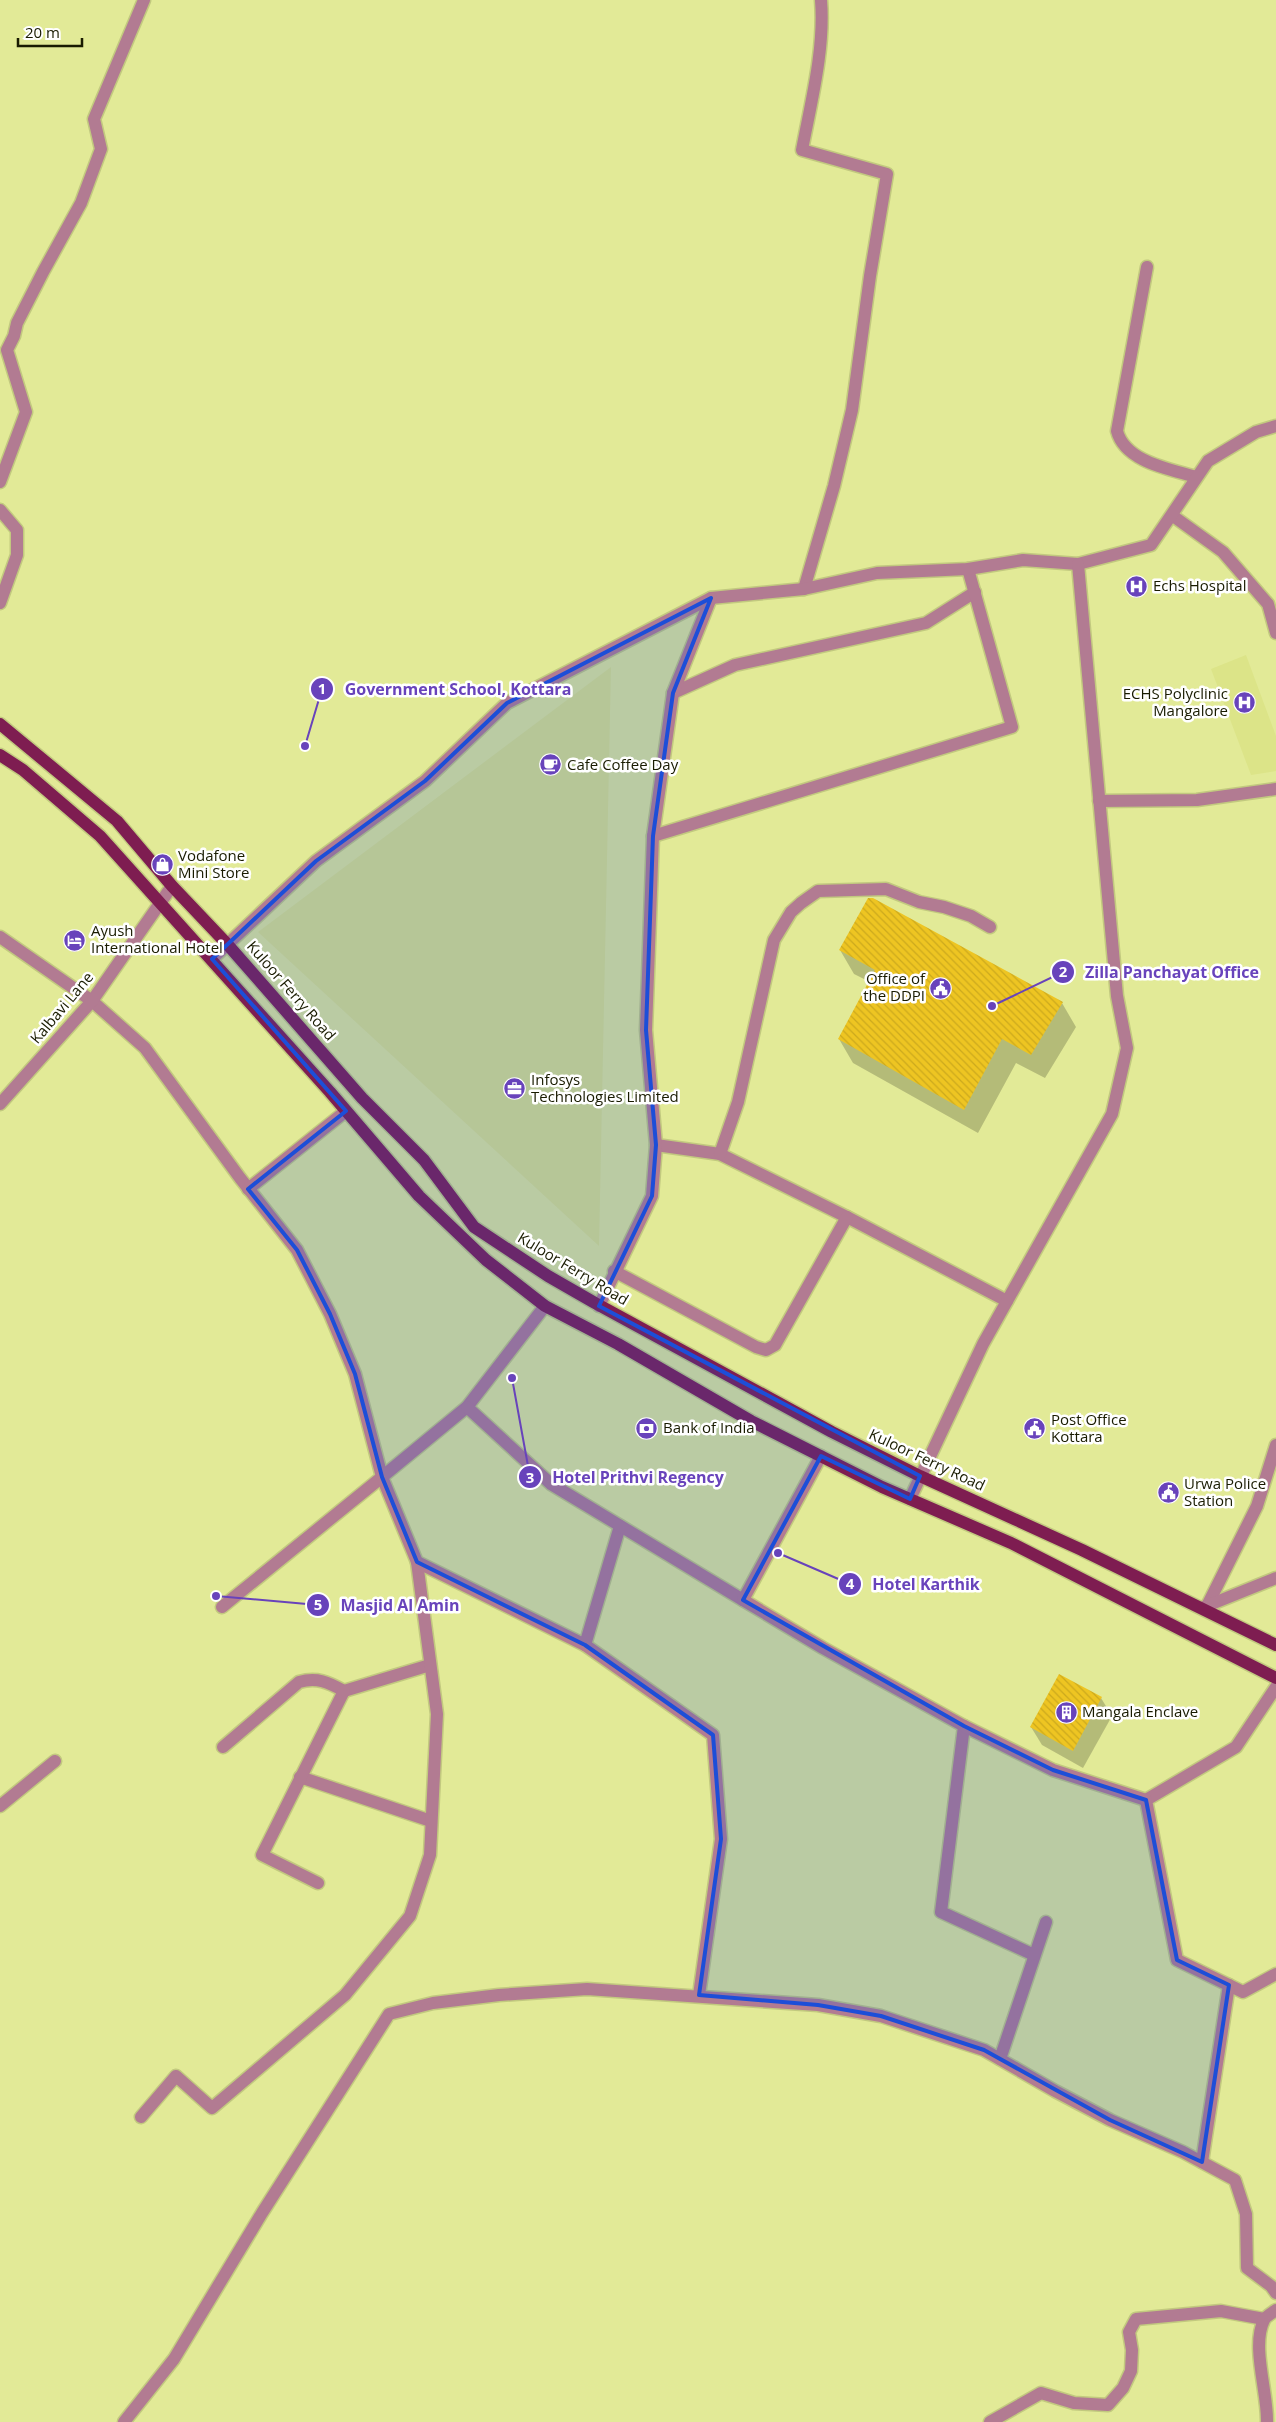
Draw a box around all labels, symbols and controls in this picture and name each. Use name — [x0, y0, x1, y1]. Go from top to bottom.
scale bar — [18, 15, 81, 47]
text: 20 m — [25, 22, 60, 42]
hospital icon: Echs Hospital — [1125, 574, 1149, 598]
place label: Echs Hospital — [1153, 575, 1246, 595]
callout: Government School, Kottara — [309, 673, 581, 704]
text: 1 — [318, 678, 326, 698]
text: Government School, Kottara — [345, 678, 571, 700]
place label: ECHS Polyclinic Mangalore — [1123, 683, 1228, 720]
hospital icon: ECHS Polyclinic Mangalore — [1232, 691, 1256, 715]
cafe icon: Cafe Coffee Day — [539, 753, 563, 777]
place label: Cafe Coffee Day — [567, 754, 679, 774]
place label: Vodafone Mini Store — [178, 845, 249, 882]
shop icon: Vodafone Mini Store — [150, 853, 174, 877]
place label: Ayush International Hotel — [91, 920, 223, 957]
hotel icon: Ayush International Hotel — [63, 928, 87, 952]
street label: Kuloor Ferry Road — [243, 936, 341, 1044]
callout: Zilla Panchayat Office — [1050, 957, 1269, 988]
text: 2 — [1059, 961, 1068, 981]
text: Zilla Panchayat Office — [1085, 961, 1259, 983]
street label: Kalbavi Lane — [25, 967, 97, 1047]
place label: Office of the DDPI — [863, 968, 926, 1005]
public building icon: Office of the DDPI — [929, 976, 953, 1000]
place label: Infosys Technologies Limited — [531, 1069, 679, 1106]
office icon: Infosys Technologies Limited — [503, 1077, 527, 1101]
street label: Kuloor Ferry Road — [514, 1227, 633, 1309]
place label: Post Office Kottara — [1051, 1409, 1127, 1446]
bank icon: Bank of India — [635, 1416, 659, 1440]
place label: Bank of India — [663, 1417, 755, 1437]
public building icon: Post Office Kottara — [1023, 1417, 1047, 1441]
street label: Kuloor Ferry Road — [866, 1423, 989, 1495]
callout: Hotel Prithvi Regency — [517, 1462, 734, 1493]
text: Hotel Prithvi Regency — [552, 1466, 725, 1488]
text: 3 — [526, 1467, 534, 1487]
place label: Urwa Police Station — [1184, 1473, 1266, 1510]
public building icon: Urwa Police Station — [1156, 1481, 1180, 1505]
callout: Hotel Karthik — [837, 1569, 990, 1600]
text: 4 — [846, 1573, 855, 1593]
text: Hotel Karthik — [872, 1573, 980, 1595]
callout: Masjid Al Amin — [305, 1590, 469, 1621]
text: 5 — [314, 1594, 322, 1614]
text: Masjid Al Amin — [341, 1594, 459, 1616]
building icon: Mangala Enclave — [1054, 1700, 1078, 1724]
place label: Mangala Enclave — [1082, 1701, 1198, 1721]

